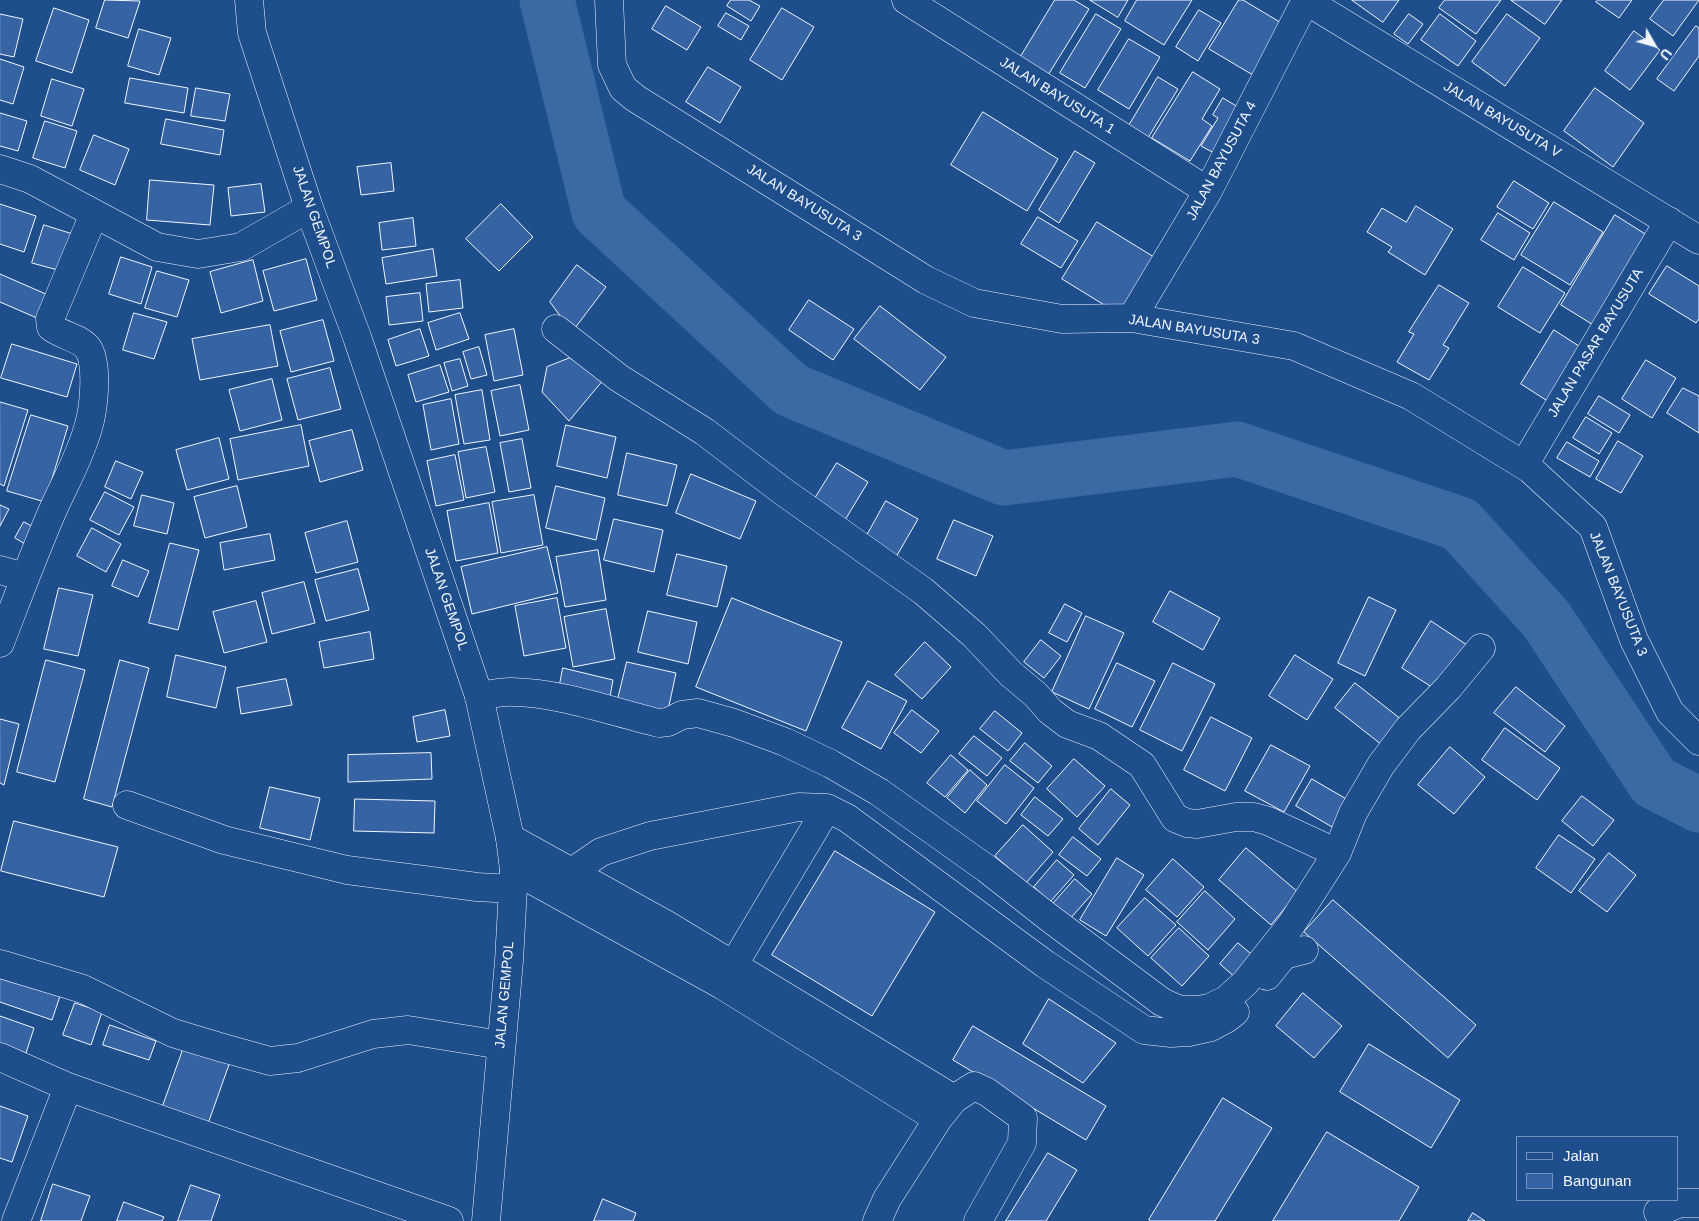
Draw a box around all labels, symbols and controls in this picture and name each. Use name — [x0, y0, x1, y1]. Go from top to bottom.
north arrow — [1629, 20, 1679, 70]
text: U — [1656, 45, 1675, 63]
street label: JALAN BAYUSUTA 1 — [996, 54, 1118, 138]
street label: JALAN BAYUSUTA V — [1440, 78, 1564, 162]
street label: JALAN BAYUSUTA 4 — [1183, 99, 1261, 223]
street label: JALAN BAYUSUTA 3 — [743, 161, 865, 245]
street label: JALAN GEMPOL — [289, 164, 339, 270]
street label: JALAN PASAR BAYUSUTA — [1545, 265, 1647, 421]
street label: JALAN BAYUSUTA 3 — [1127, 311, 1261, 349]
street label: JALAN BAYUSUTA 3 — [1585, 529, 1651, 659]
street label: JALAN GEMPOL — [421, 546, 471, 652]
street label: JALAN GEMPOL — [492, 941, 518, 1049]
legend — [1516, 1136, 1679, 1201]
text: Jalan — [1563, 1147, 1599, 1164]
text: Bangunan — [1563, 1172, 1631, 1189]

